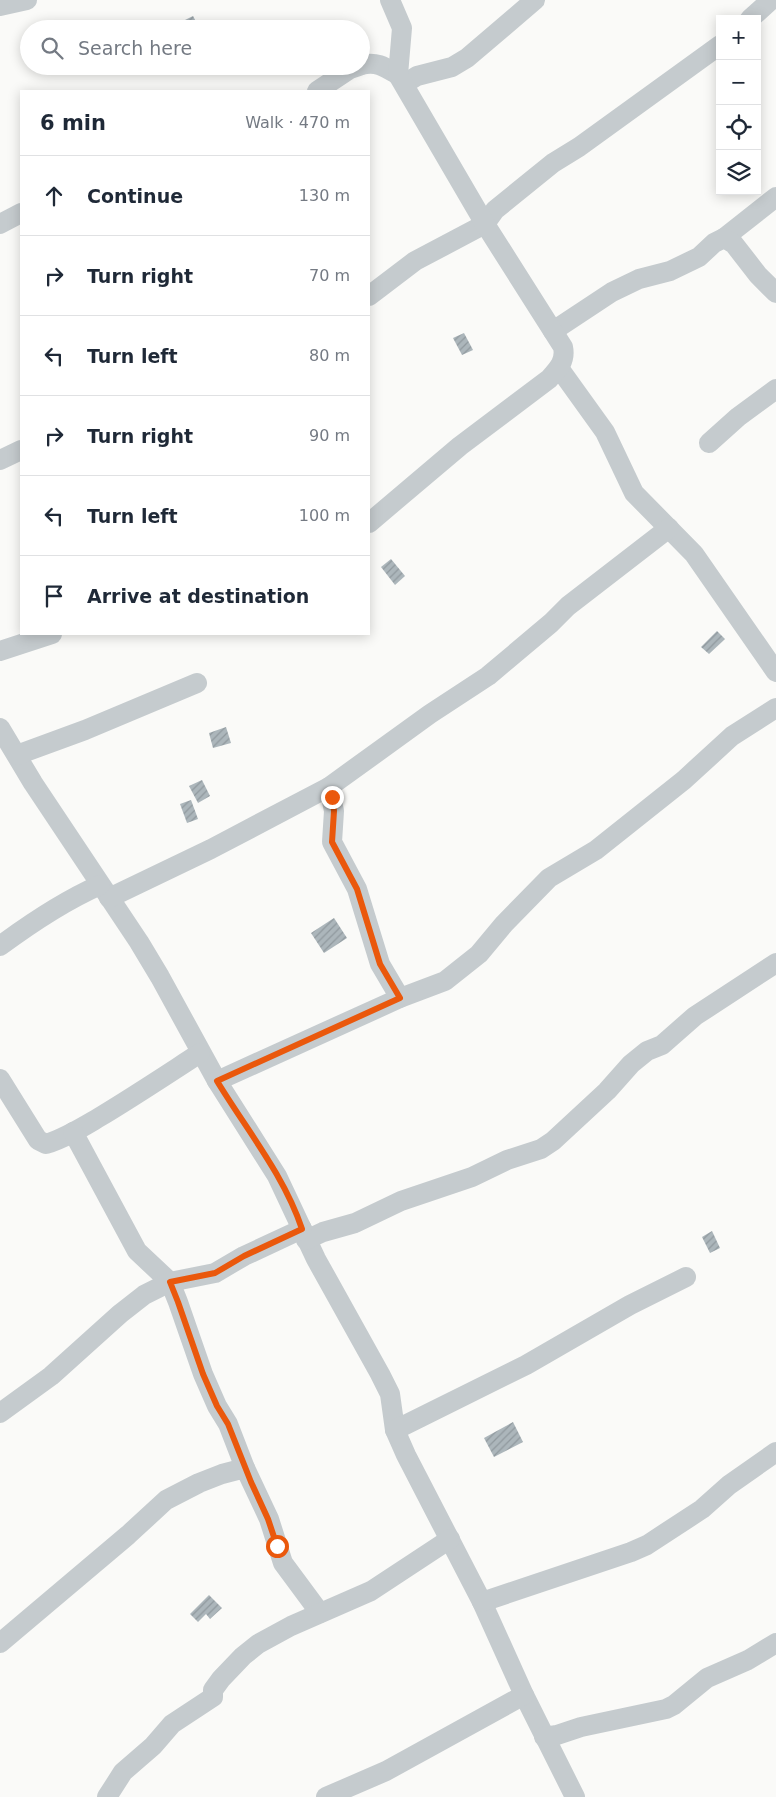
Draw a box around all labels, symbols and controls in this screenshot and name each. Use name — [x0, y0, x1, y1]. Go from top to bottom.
map controls — [716, 15, 761, 195]
button: + — [716, 15, 761, 60]
search box — [20, 20, 370, 75]
icon: search — [38, 34, 66, 62]
text: Search here — [78, 37, 192, 59]
button: − — [716, 60, 761, 105]
button: locate — [716, 105, 761, 150]
text: 6 min — [40, 111, 106, 135]
text: Walk · 470 m — [245, 113, 350, 132]
button: layers — [716, 150, 761, 195]
icon: ahead — [40, 182, 68, 210]
text: Continue — [87, 185, 183, 207]
text: 130 m — [299, 186, 350, 205]
icon: right — [40, 262, 68, 290]
text: Turn right — [87, 265, 193, 287]
text: 70 m — [309, 266, 350, 285]
icon: left — [40, 342, 68, 370]
text: Turn left — [87, 345, 178, 367]
text: 80 m — [309, 346, 350, 365]
icon: right — [40, 422, 68, 450]
text: Turn right — [87, 425, 193, 447]
text: 90 m — [309, 426, 350, 445]
icon: left — [40, 502, 68, 530]
text: Turn left — [87, 505, 178, 527]
text: 100 m — [299, 506, 350, 525]
icon: arrive — [40, 582, 68, 610]
text: Arrive at destination — [87, 585, 309, 607]
route end — [321, 786, 344, 809]
route start — [266, 1535, 289, 1558]

